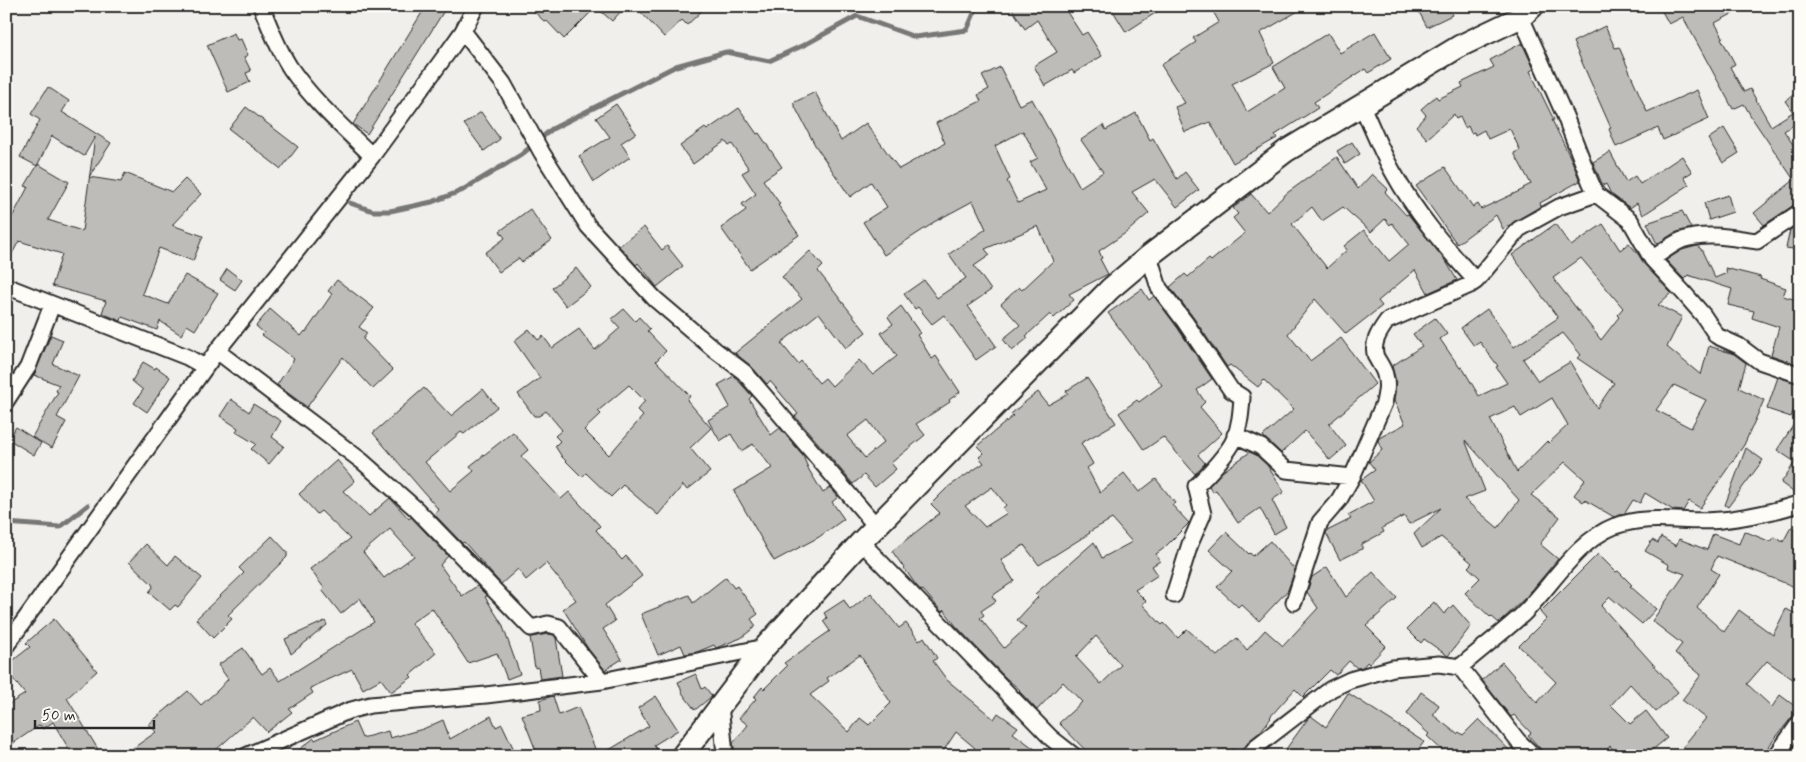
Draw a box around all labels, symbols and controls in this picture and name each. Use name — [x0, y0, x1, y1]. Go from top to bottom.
scale bar — [35, 697, 154, 729]
text: 50 m — [42, 706, 76, 726]

